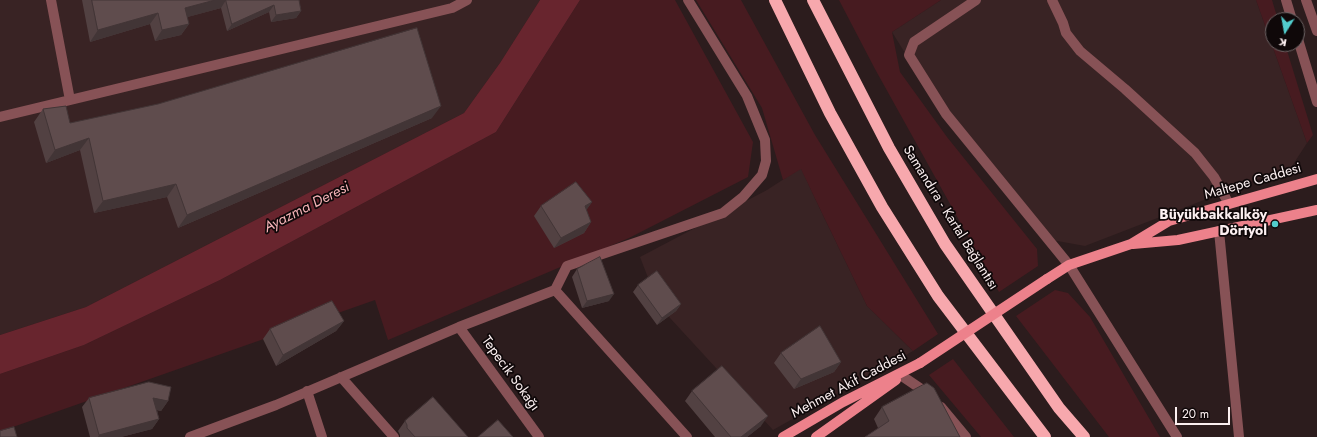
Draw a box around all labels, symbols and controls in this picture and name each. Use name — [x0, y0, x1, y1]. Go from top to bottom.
north arrow — [1265, 12, 1305, 52]
text: K — [1278, 34, 1288, 51]
street label: Samandıra - Kartal Bağlantısı — [899, 143, 1001, 293]
street label: Maltepe Caddesi — [1203, 160, 1303, 204]
water label: Ayazma Deresi — [261, 179, 353, 237]
place label: Büyükbakkalköy Dörtyol — [1159, 208, 1267, 240]
marker: Büyükbakkalköy Dörtyol — [1270, 219, 1280, 229]
street label: Tepecik Sokağı — [477, 333, 543, 415]
street label: Mehmet Akif Caddesi — [789, 348, 909, 422]
scale bar — [1177, 399, 1232, 425]
text: 20 m — [1182, 405, 1209, 423]

